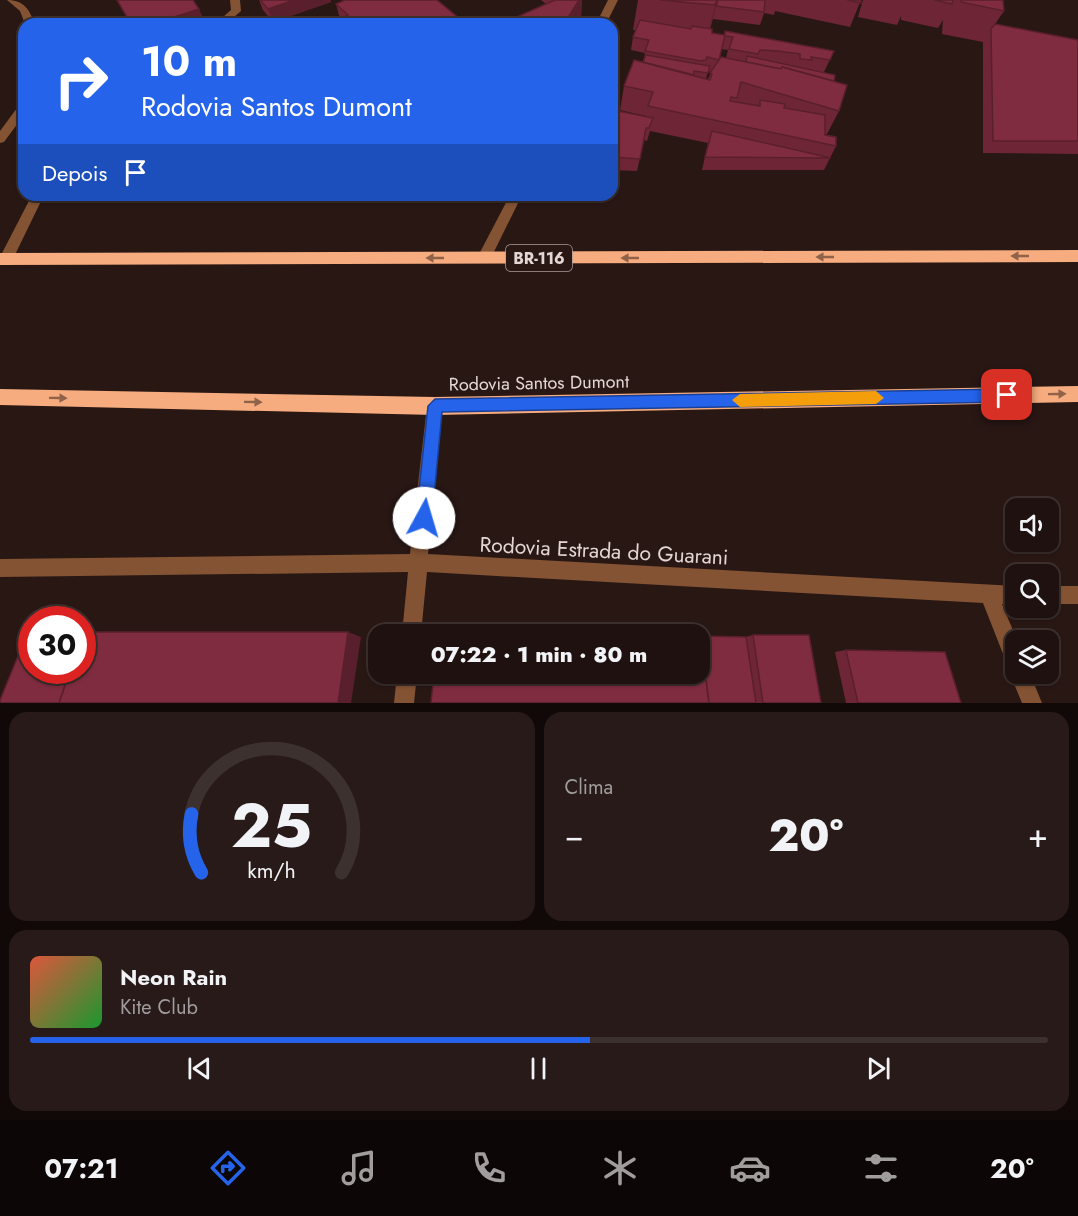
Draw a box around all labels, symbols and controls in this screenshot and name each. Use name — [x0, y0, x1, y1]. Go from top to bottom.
text: 10 m — [141, 31, 237, 92]
icon: right — [42, 42, 120, 120]
text: Rodovia Santos Dumont — [141, 87, 412, 126]
icon: arrive — [119, 156, 152, 189]
text: Depois — [42, 157, 107, 189]
road number: BR-116 — [506, 245, 572, 271]
one-way arrow — [1010, 251, 1029, 261]
one-way arrow — [815, 252, 834, 262]
one-way arrow — [425, 253, 444, 263]
one-way arrow — [620, 253, 639, 263]
street label: Rodovia Santos Dumont — [449, 368, 630, 398]
pin — [981, 369, 1032, 420]
icon: arrive — [990, 378, 1023, 411]
one-way arrow — [1048, 390, 1067, 399]
one-way arrow — [49, 393, 68, 403]
one-way arrow — [244, 397, 263, 407]
position arrow — [392, 486, 456, 550]
map controls — [1005, 498, 1059, 684]
button: sound — [1005, 498, 1059, 552]
street label: Rodovia Estrada do Guarani — [479, 530, 729, 572]
button: search — [1005, 564, 1059, 618]
speed limit sign: 30 — [18, 606, 96, 684]
button: layers — [1005, 630, 1059, 684]
text: 07:22 · 1 min · 80 m — [431, 638, 647, 670]
text: Clima — [565, 773, 613, 802]
text: 25 — [231, 780, 312, 870]
text: 20° — [768, 803, 843, 868]
text: − — [565, 812, 584, 859]
text: + — [1028, 812, 1048, 859]
text: km/h — [248, 856, 296, 887]
text: Neon Rain — [120, 961, 227, 993]
text: Kite Club — [120, 993, 198, 1022]
icon: previous — [183, 1052, 216, 1085]
icon: pause — [522, 1052, 555, 1085]
icon: next — [862, 1052, 895, 1085]
icon: directions — [207, 1147, 249, 1189]
icon: music — [338, 1147, 380, 1189]
icon: phone — [468, 1147, 510, 1189]
icon: climate — [599, 1147, 641, 1189]
icon: car — [729, 1147, 771, 1189]
icon: filters — [860, 1147, 902, 1189]
text: 07:21 — [44, 1149, 119, 1188]
text: 20° — [990, 1149, 1034, 1188]

